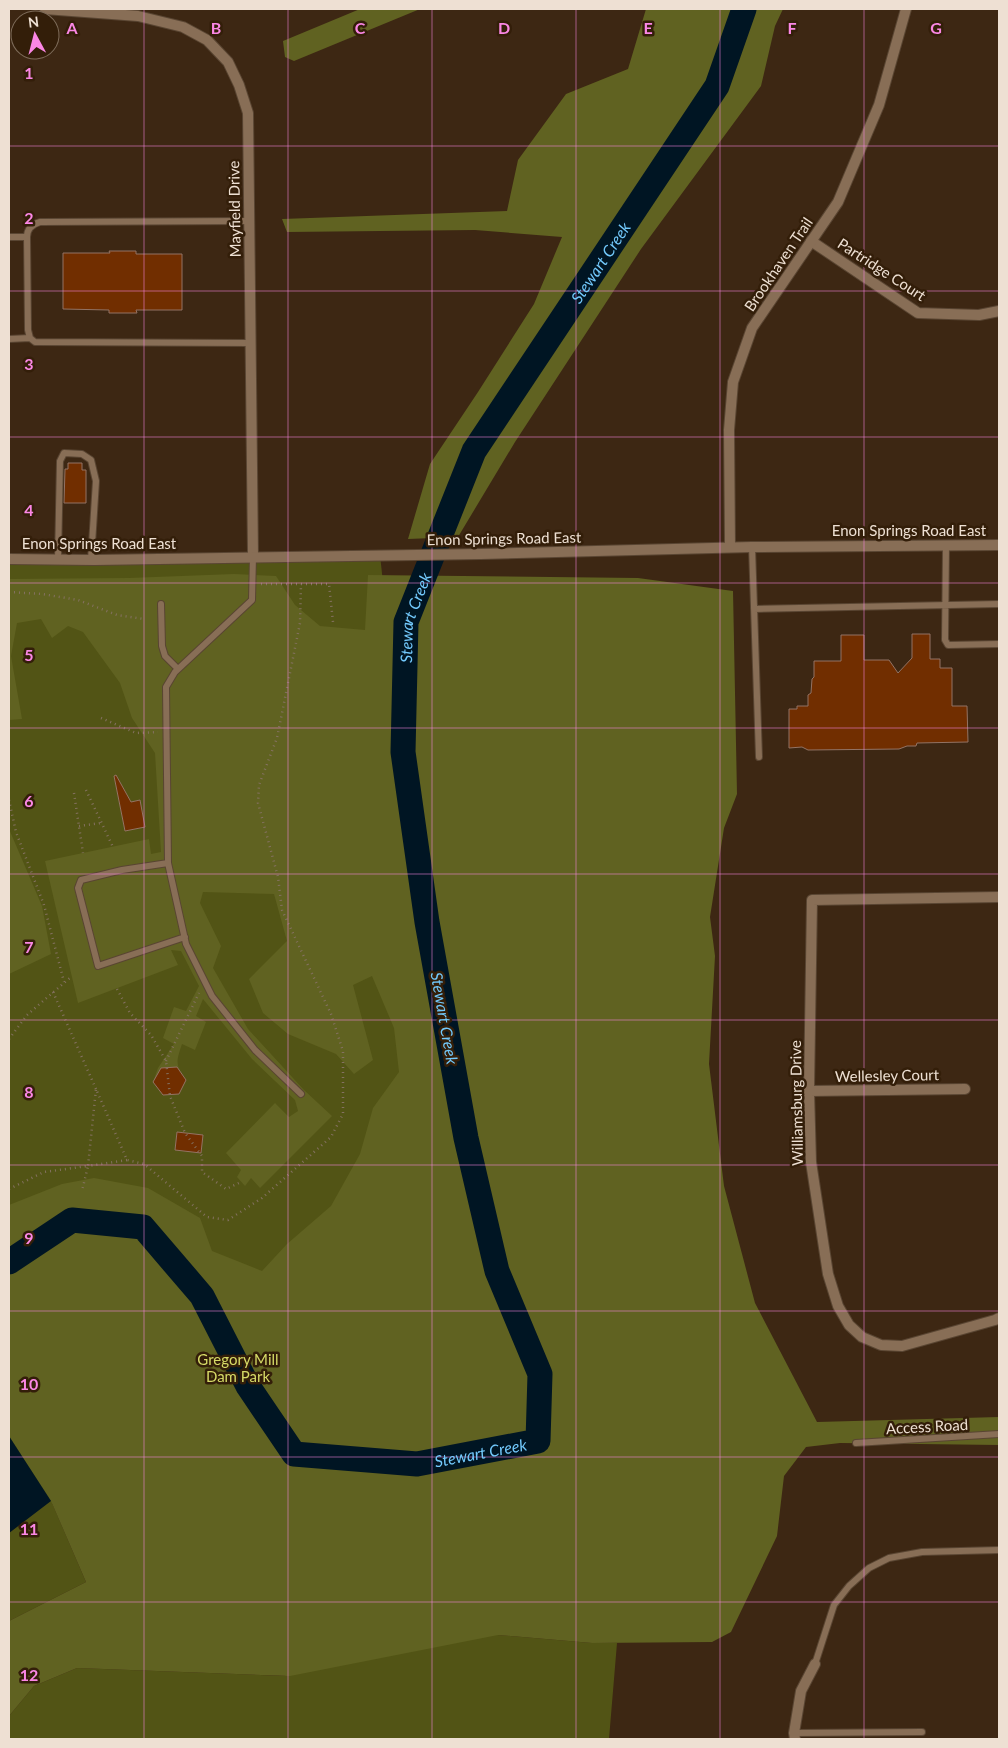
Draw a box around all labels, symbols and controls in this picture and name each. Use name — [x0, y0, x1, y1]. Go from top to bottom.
north arrow — [10, 10, 60, 60]
text: N — [27, 13, 40, 31]
text: A — [65, 18, 78, 37]
text: B — [211, 18, 221, 37]
text: C — [355, 18, 366, 37]
text: D — [498, 18, 510, 37]
text: E — [643, 18, 653, 37]
text: F — [787, 18, 797, 37]
text: G — [930, 18, 942, 37]
text: 1 — [24, 63, 34, 82]
street label: Mayfield Drive — [224, 160, 244, 258]
text: 2 — [24, 208, 34, 227]
street label: Brookhaven Trail — [740, 214, 816, 314]
water label: Stewart Creek — [566, 218, 634, 306]
street label: Partridge Court — [835, 234, 930, 305]
text: 3 — [24, 354, 34, 373]
text: 4 — [24, 500, 34, 519]
street label: Enon Springs Road East — [832, 521, 987, 539]
street label: Enon Springs Road East — [427, 528, 582, 548]
street label: Enon Springs Road East — [22, 534, 177, 552]
water label: Stewart Creek — [396, 569, 434, 663]
text: 5 — [24, 645, 34, 664]
text: 6 — [24, 791, 34, 810]
text: 7 — [24, 937, 34, 956]
water label: Stewart Creek — [428, 970, 463, 1066]
street label: Williamsburg Drive — [786, 1040, 806, 1166]
street label: Wellesley Court — [835, 1065, 940, 1085]
text: 8 — [24, 1082, 34, 1101]
text: 9 — [24, 1228, 34, 1247]
park label: Gregory Mill Dam Park — [197, 1350, 279, 1385]
text: 10 — [20, 1374, 38, 1393]
street label: Access Road — [886, 1415, 968, 1437]
water label: Stewart Creek — [433, 1434, 529, 1470]
text: 11 — [20, 1519, 38, 1538]
text: 12 — [20, 1665, 38, 1684]

